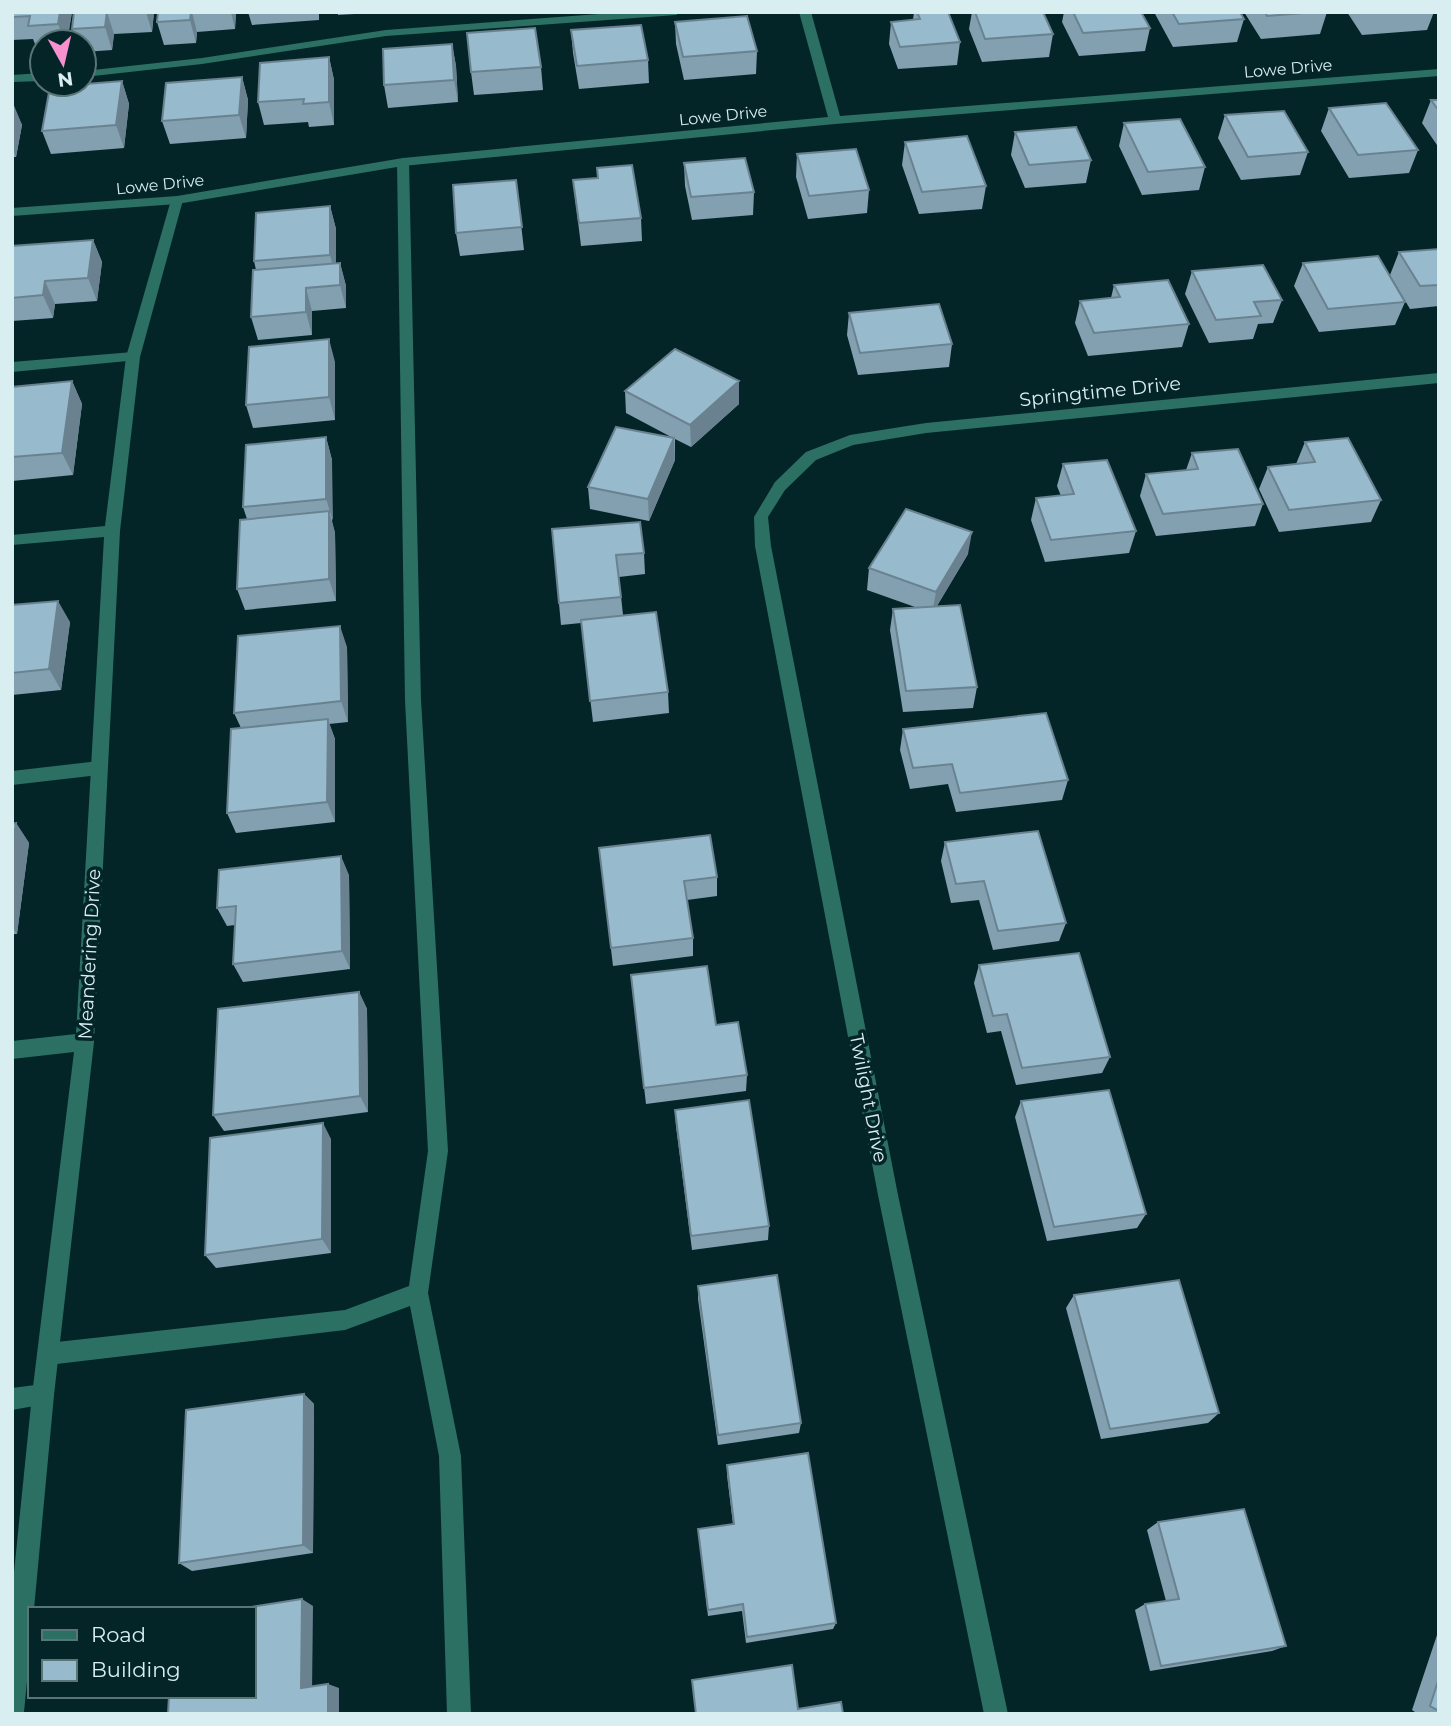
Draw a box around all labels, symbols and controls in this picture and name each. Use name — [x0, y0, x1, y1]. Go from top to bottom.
north arrow — [28, 28, 98, 98]
street label: Lowe Drive — [1243, 55, 1333, 82]
text: N — [56, 67, 75, 92]
street label: Lowe Drive — [678, 101, 768, 130]
street label: Lowe Drive — [115, 170, 205, 199]
street label: Springtime Drive — [1018, 372, 1182, 411]
street label: Meandering Drive — [74, 868, 105, 1040]
street label: Twilight Drive — [845, 1032, 892, 1164]
legend — [28, 1607, 256, 1698]
text: Road — [91, 1622, 146, 1647]
text: Building — [91, 1657, 181, 1682]

